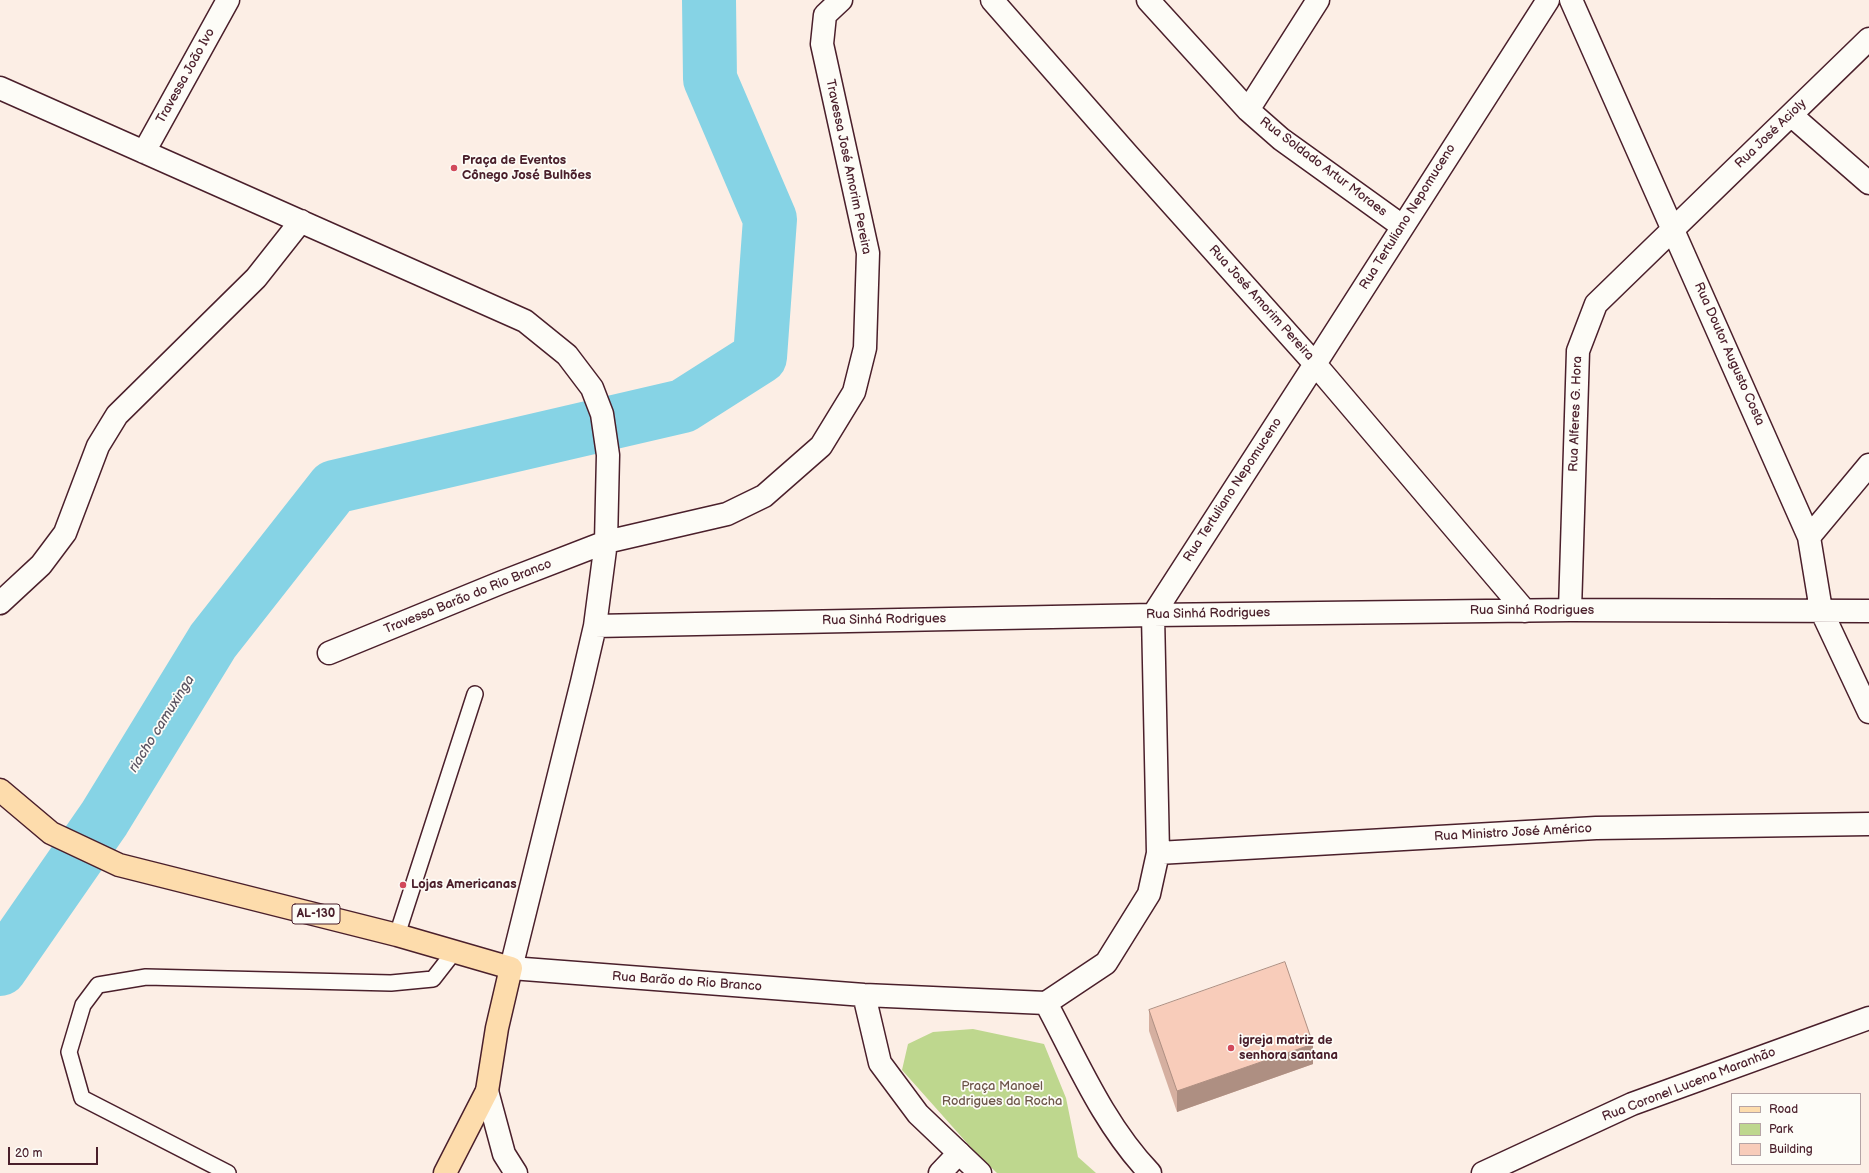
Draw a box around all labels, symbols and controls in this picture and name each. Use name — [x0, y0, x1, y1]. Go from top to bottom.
street label: Travessa João Ivo — [153, 26, 219, 126]
street label: Travessa José Amorim Pereira — [822, 78, 874, 256]
street label: Rua José Acioly — [1732, 96, 1810, 172]
street label: Rua Soldado Artur Moraes — [1256, 114, 1390, 220]
street label: Rua Tertuliano Nepomuceno — [1357, 141, 1459, 293]
place label: Praça de Eventos Cônego José Bulhões — [462, 153, 591, 184]
marker: Praça de Eventos Cônego José Bulhões — [449, 163, 459, 173]
street label: Rua José Amorim Pereira — [1205, 242, 1317, 364]
street label: Rua Doutor Augusto Costa — [1690, 280, 1768, 428]
street label: Rua Alferes G. Hora — [1566, 356, 1586, 472]
street label: Rua Tertuliano Nepomuceno — [1181, 415, 1285, 565]
street label: Travessa Barão do Rio Branco — [382, 556, 554, 638]
street label: Rua Sinhá Rodrigues — [1470, 603, 1594, 619]
street label: Rua Sinhá Rodrigues — [1146, 605, 1270, 623]
street label: Rua Sinhá Rodrigues — [822, 611, 946, 629]
water label: riacho camuxinga — [125, 672, 199, 776]
street label: Rua Ministro José Américo — [1434, 821, 1592, 845]
place label: Lojas Americanas — [411, 877, 517, 893]
marker: Lojas Americanas — [398, 880, 408, 890]
road number: AL-130 — [292, 904, 340, 924]
street label: Rua Barão do Rio Branco — [612, 969, 762, 995]
place label: igreja matriz de senhora santana — [1239, 1033, 1338, 1064]
marker: igreja matriz de senhora santana — [1226, 1043, 1236, 1053]
street label: Rua Coronel Lucena Maranhão — [1600, 1045, 1778, 1125]
park label: Praça Manoel Rodrigues da Rocha — [942, 1079, 1062, 1110]
legend — [1731, 1093, 1861, 1165]
text: Road — [1769, 1102, 1798, 1117]
text: Park — [1769, 1122, 1793, 1137]
scale bar — [10, 1139, 100, 1165]
text: Building — [1769, 1142, 1813, 1157]
text: 20 m — [15, 1146, 42, 1161]

